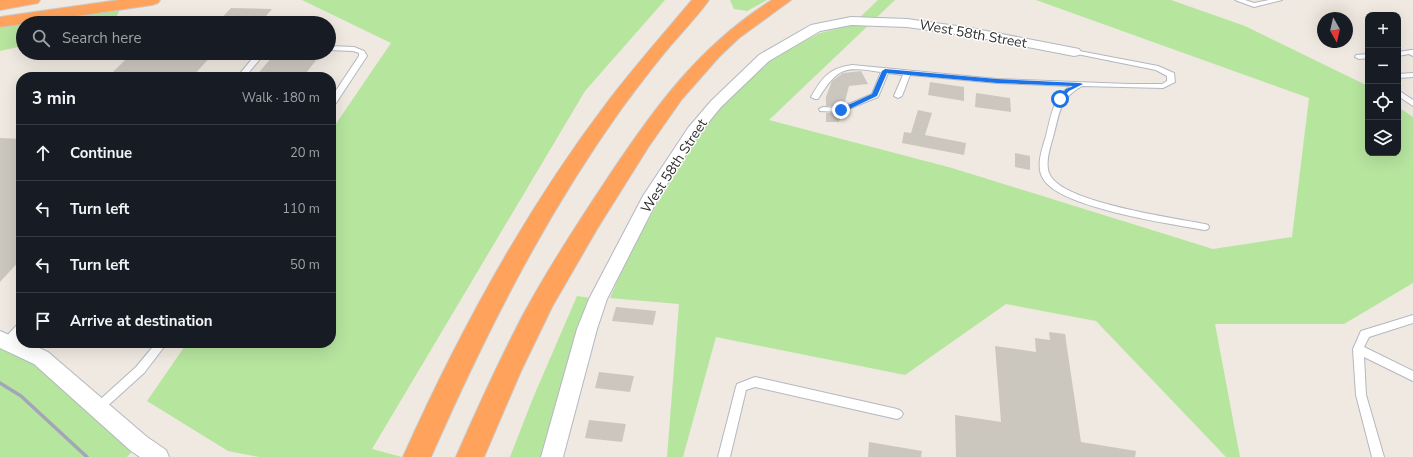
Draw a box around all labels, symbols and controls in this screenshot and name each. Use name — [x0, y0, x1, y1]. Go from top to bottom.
north arrow — [1317, 12, 1353, 48]
map controls — [1365, 12, 1401, 156]
button: + — [1365, 12, 1401, 48]
street label: West 58th Street — [918, 15, 1028, 53]
search box — [16, 16, 336, 60]
icon: search — [30, 27, 52, 49]
text: Search here — [62, 28, 142, 48]
button: − — [1365, 48, 1401, 84]
button: locate — [1365, 84, 1401, 120]
text: 3 min — [32, 87, 76, 110]
text: Walk · 180 m — [242, 89, 320, 107]
route start — [1051, 90, 1069, 108]
route end — [832, 101, 850, 119]
street label: West 58th Street — [636, 115, 712, 217]
button: layers — [1365, 120, 1401, 156]
icon: ahead — [32, 142, 54, 164]
text: Continue — [70, 143, 132, 163]
text: 20 m — [290, 144, 320, 162]
icon: left — [32, 198, 54, 220]
text: Turn left — [70, 199, 129, 219]
text: 110 m — [282, 200, 320, 218]
icon: left — [32, 254, 54, 276]
text: Turn left — [70, 255, 129, 275]
text: 50 m — [290, 256, 320, 274]
icon: arrive — [32, 310, 54, 332]
text: Arrive at destination — [70, 311, 213, 331]

